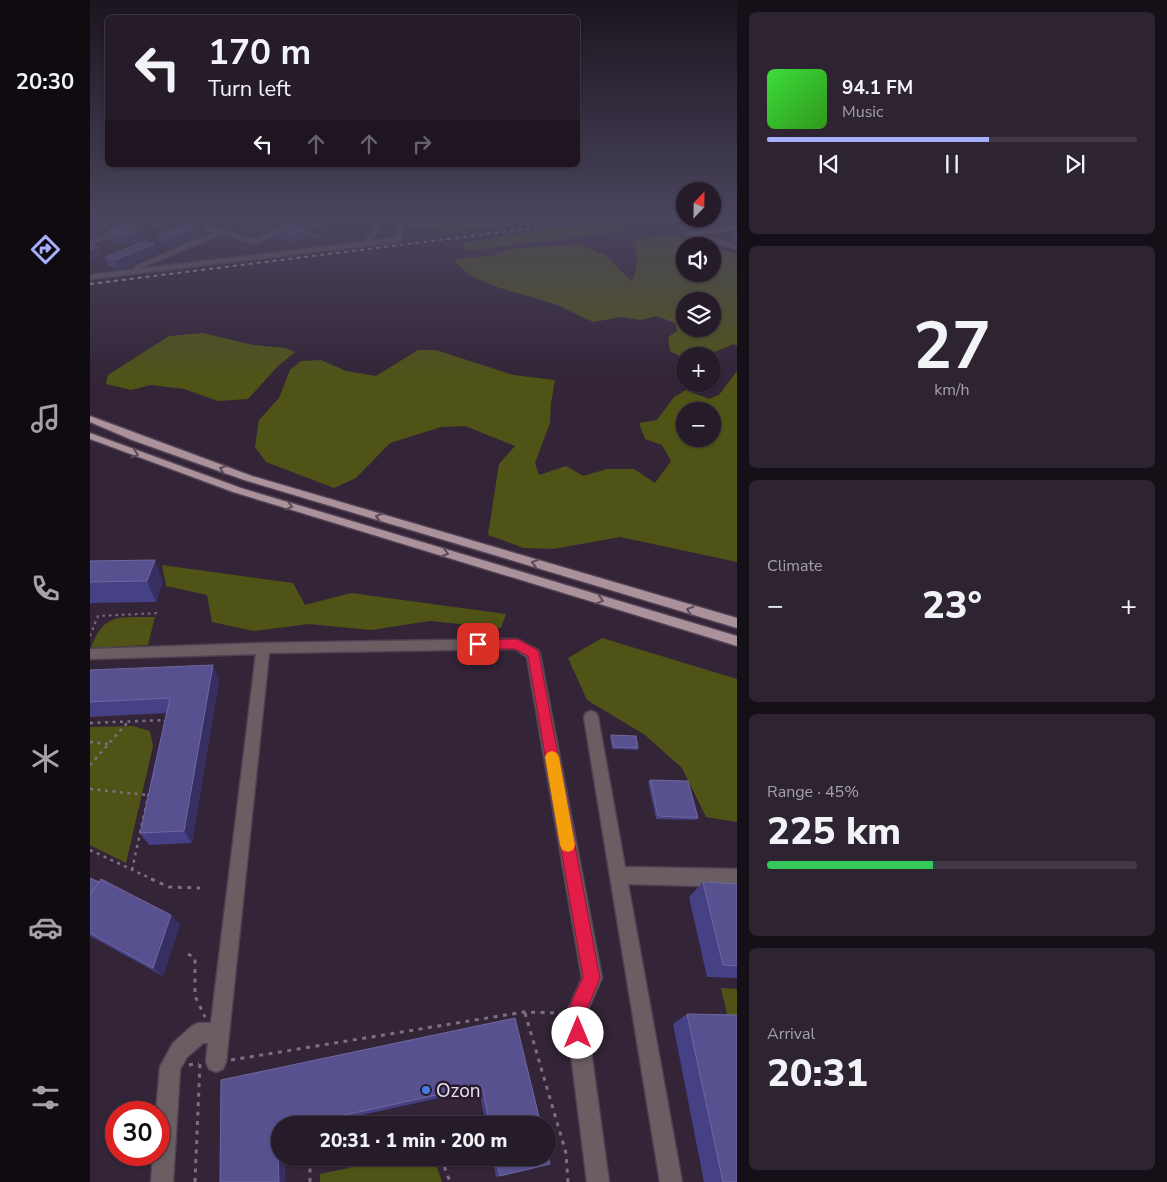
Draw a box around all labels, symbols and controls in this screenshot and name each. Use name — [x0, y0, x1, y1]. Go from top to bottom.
text: 170 m — [208, 29, 311, 76]
icon: left — [125, 35, 190, 100]
text: 20:30 — [16, 67, 74, 97]
text: Turn left — [208, 74, 291, 104]
text: 94.1 FM — [842, 75, 913, 101]
text: Music — [842, 101, 883, 123]
icon: left — [249, 130, 277, 158]
icon: ahead — [302, 130, 330, 158]
icon: ahead — [355, 130, 383, 158]
icon: right — [408, 130, 436, 158]
icon: previous — [815, 150, 843, 178]
icon: pause — [938, 150, 966, 178]
icon: next — [1061, 150, 1089, 178]
north arrow — [676, 182, 721, 228]
map controls — [676, 182, 721, 447]
icon: directions — [28, 232, 63, 267]
button: sound — [676, 237, 721, 282]
button: layers — [676, 292, 721, 337]
text: 27 — [913, 302, 991, 391]
button: + — [676, 347, 721, 392]
text: km/h — [934, 379, 970, 401]
icon: music — [28, 401, 63, 436]
button: − — [676, 402, 721, 447]
one-way arrow — [131, 448, 139, 458]
one-way arrow — [220, 465, 228, 475]
one-way arrow — [285, 500, 293, 510]
one-way arrow — [375, 512, 383, 522]
one-way arrow — [440, 547, 448, 557]
text: Climate — [767, 555, 822, 577]
one-way arrow — [531, 559, 539, 569]
icon: phone — [28, 571, 63, 606]
text: 23° — [922, 580, 982, 631]
text: − — [767, 587, 784, 625]
text: + — [1120, 587, 1137, 625]
one-way arrow — [596, 594, 604, 604]
one-way arrow — [687, 605, 695, 615]
pin — [457, 623, 499, 665]
icon: arrive — [464, 630, 492, 658]
icon: climate — [28, 741, 63, 776]
text: Range · 45% — [767, 781, 859, 803]
text: 225 km — [767, 806, 901, 857]
icon: car — [28, 910, 63, 945]
position arrow — [551, 1006, 603, 1058]
text: Arrival — [767, 1023, 815, 1045]
text: 20:31 — [767, 1048, 868, 1099]
place label: Ozon — [436, 1078, 481, 1104]
icon: filters — [28, 1080, 63, 1115]
marker: Ozon — [420, 1084, 432, 1096]
speed limit sign: 30 — [105, 1101, 170, 1166]
text: 20:31 · 1 min · 200 m — [320, 1128, 507, 1154]

